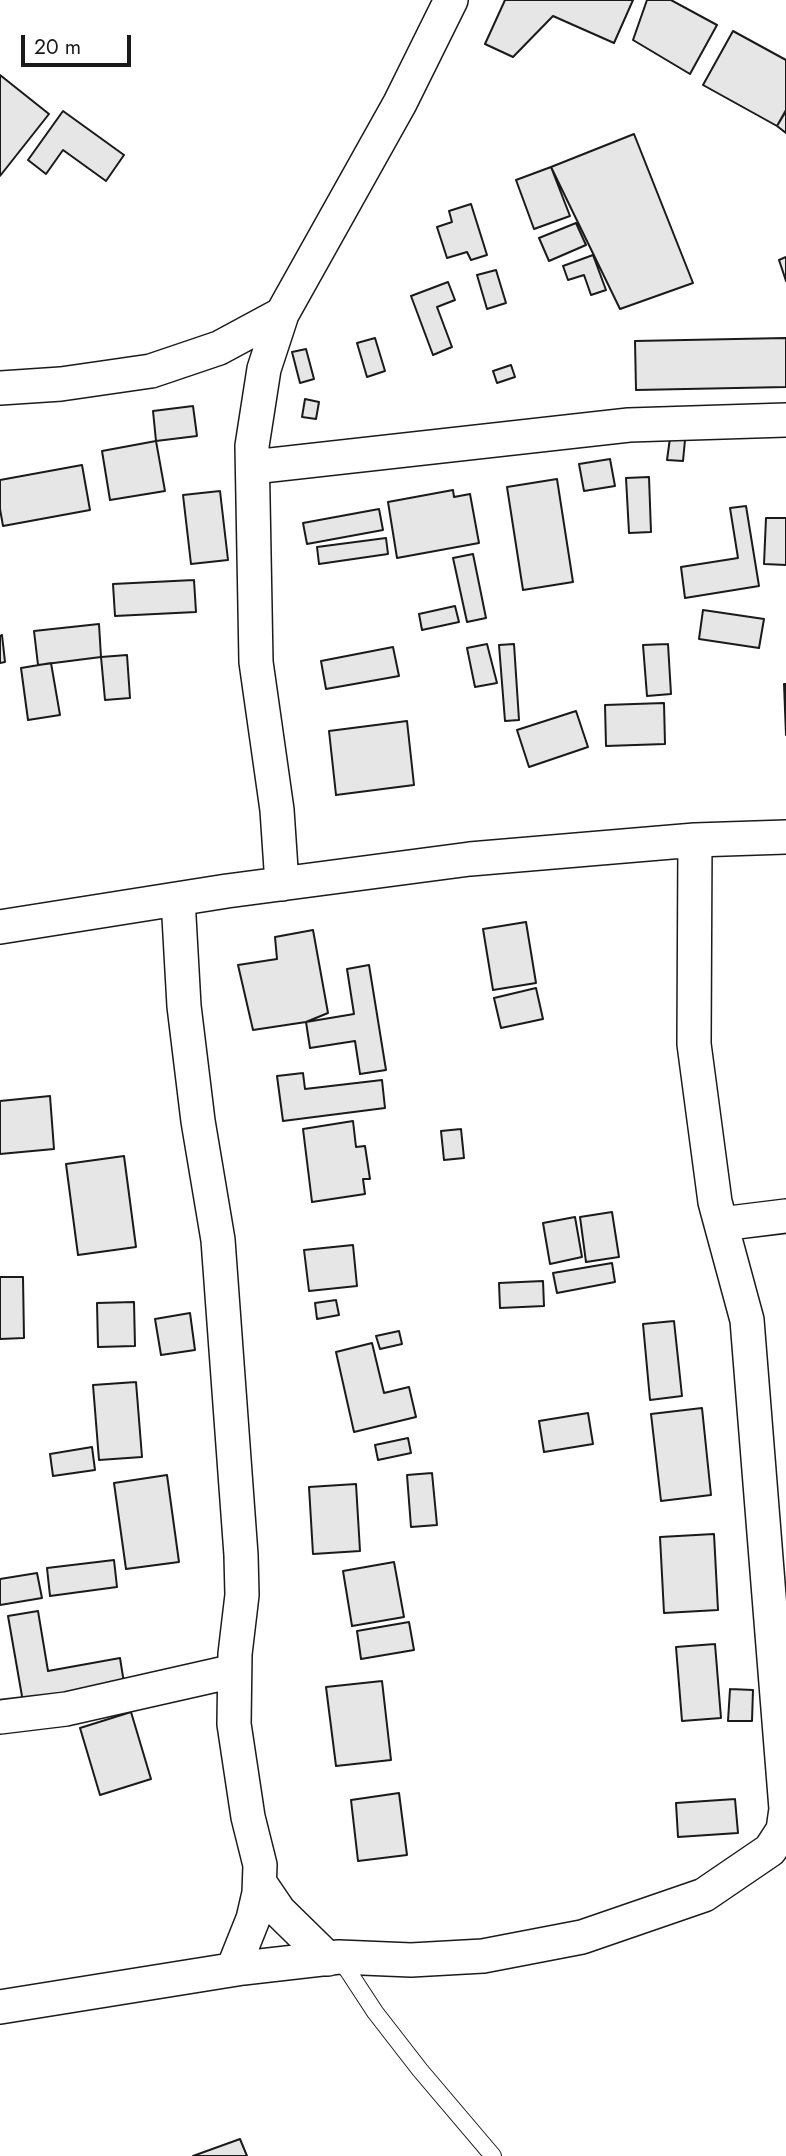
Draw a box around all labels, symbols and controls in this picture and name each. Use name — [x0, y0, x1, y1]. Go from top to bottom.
scale bar — [24, 21, 135, 65]
text: 20 m — [34, 32, 81, 62]

